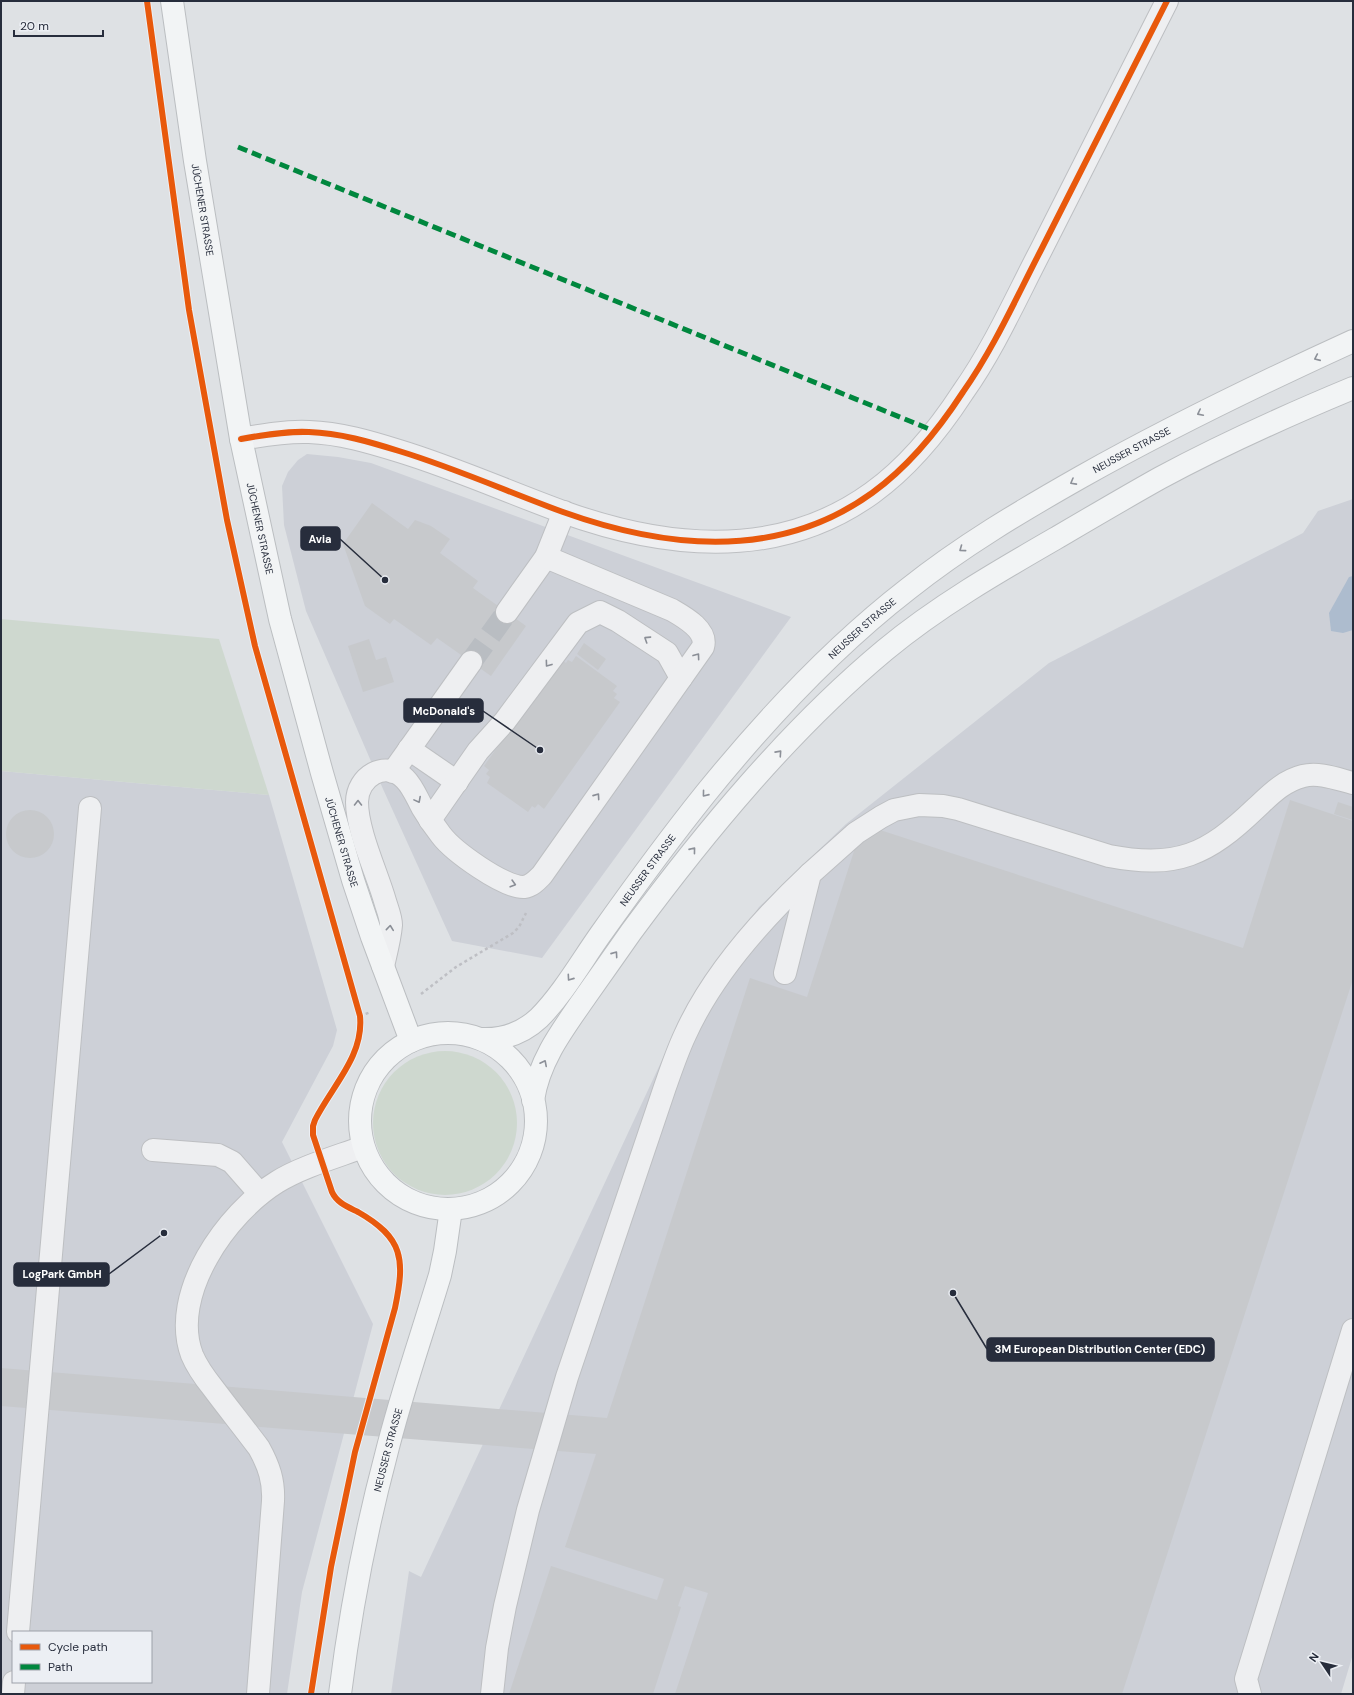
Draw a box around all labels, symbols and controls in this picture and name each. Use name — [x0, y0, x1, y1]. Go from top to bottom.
scale bar — [14, 12, 103, 38]
text: 20 m — [20, 18, 49, 34]
street label: JÜCHENER STRASSE — [189, 163, 217, 257]
one-way arrow — [1314, 353, 1321, 361]
one-way arrow — [1197, 409, 1204, 416]
street label: NEUSSER STRASSE — [1091, 424, 1173, 476]
one-way arrow — [1070, 477, 1077, 484]
street label: JÜCHENER STRASSE — [244, 482, 276, 576]
callout: Avia — [301, 527, 340, 550]
text: Avia — [309, 532, 331, 546]
one-way arrow — [959, 544, 966, 552]
street label: NEUSSER STRASSE — [826, 595, 899, 662]
one-way arrow — [644, 637, 651, 644]
one-way arrow — [692, 653, 699, 660]
one-way arrow — [545, 659, 552, 666]
callout: McDonald's — [404, 699, 483, 722]
text: McDonald's — [413, 704, 475, 718]
one-way arrow — [774, 750, 781, 757]
one-way arrow — [703, 790, 710, 797]
one-way arrow — [592, 793, 600, 800]
street label: JÜCHENER STRASSE — [322, 795, 361, 889]
one-way arrow — [414, 795, 421, 803]
one-way arrow — [354, 800, 362, 806]
street label: NEUSSER STRASSE — [617, 831, 679, 909]
one-way arrow — [688, 847, 695, 855]
one-way arrow — [509, 879, 516, 888]
one-way arrow — [385, 925, 394, 931]
one-way arrow — [610, 952, 617, 959]
one-way arrow — [567, 974, 575, 981]
one-way arrow — [539, 1059, 547, 1067]
callout: LogPark GmbH — [14, 1263, 109, 1286]
text: LogPark GmbH — [22, 1267, 102, 1281]
callout: 3M European Distribution Center (EDC) — [987, 1338, 1214, 1361]
text: 3M European Distribution Center (EDC) — [995, 1342, 1205, 1356]
street label: NEUSSER STRASSE — [371, 1406, 405, 1493]
legend — [12, 1631, 152, 1683]
text: Cycle path — [48, 1639, 108, 1655]
north arrow — [1302, 1643, 1342, 1683]
text: N — [1306, 1650, 1322, 1665]
text: Path — [48, 1659, 73, 1675]

